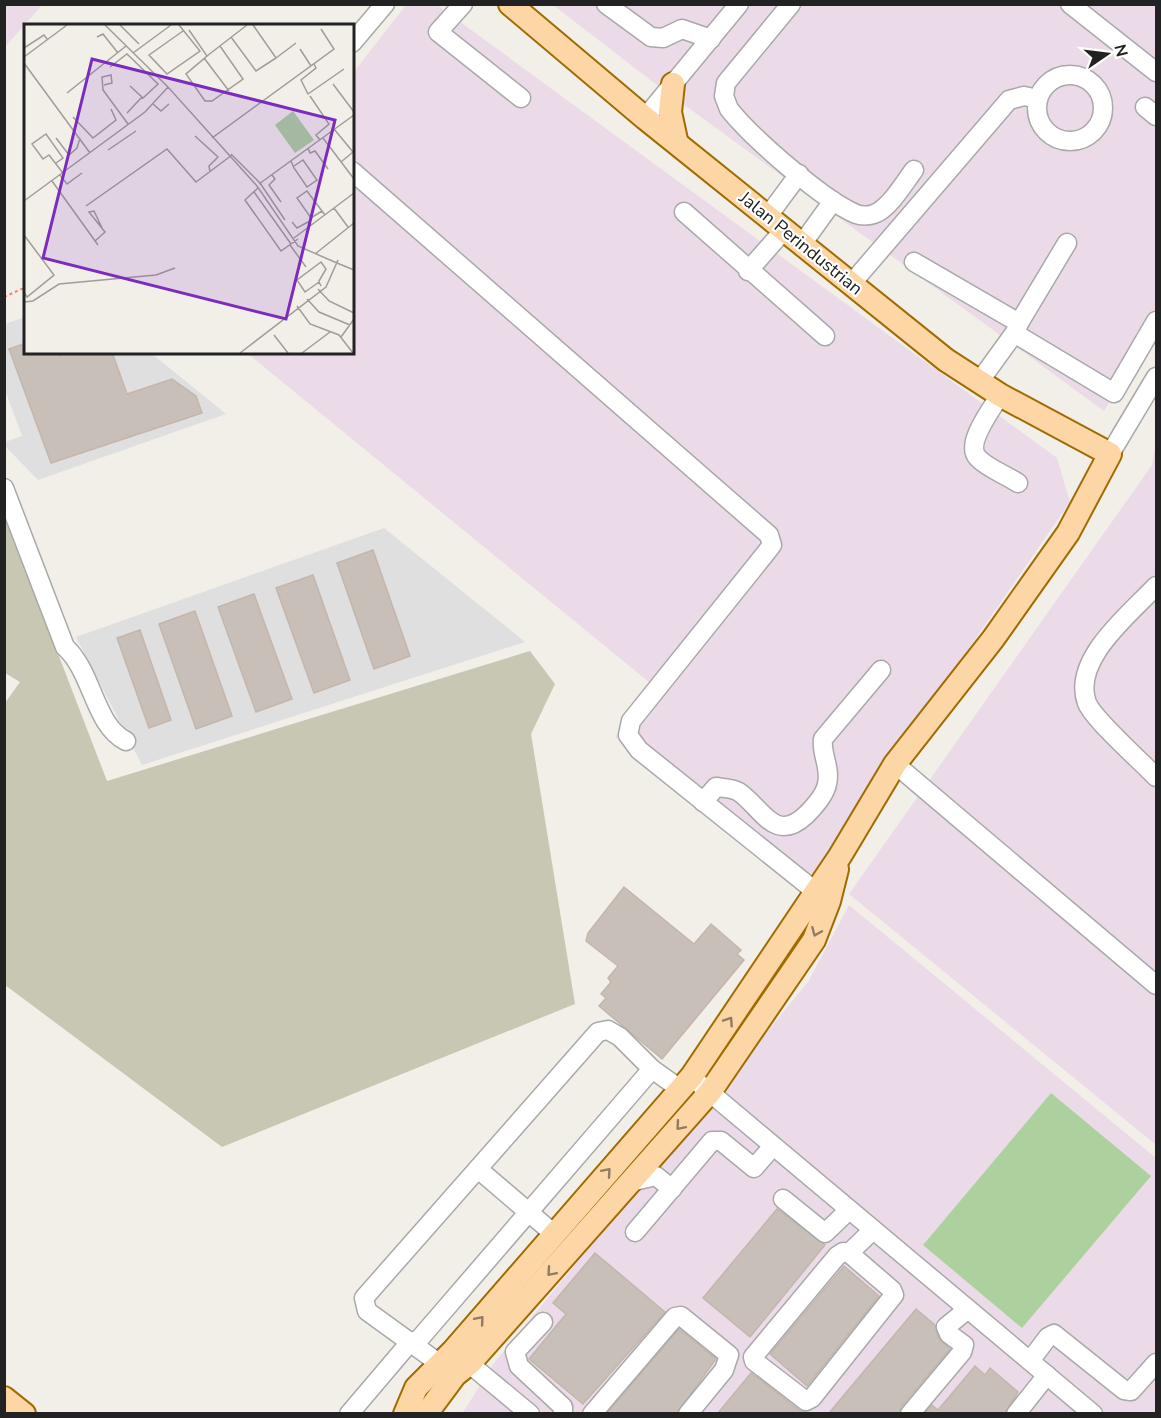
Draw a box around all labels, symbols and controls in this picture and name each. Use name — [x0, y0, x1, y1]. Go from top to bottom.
inset map — [24, 24, 354, 354]
north arrow — [1077, 24, 1137, 84]
text: N — [1108, 42, 1133, 59]
street label: Jalan Perindustrian — [733, 185, 868, 300]
one-way arrow — [811, 926, 823, 937]
one-way arrow — [722, 1016, 733, 1027]
one-way arrow — [676, 1119, 687, 1129]
one-way arrow — [600, 1168, 611, 1179]
one-way arrow — [547, 1265, 558, 1276]
one-way arrow — [473, 1316, 484, 1327]

